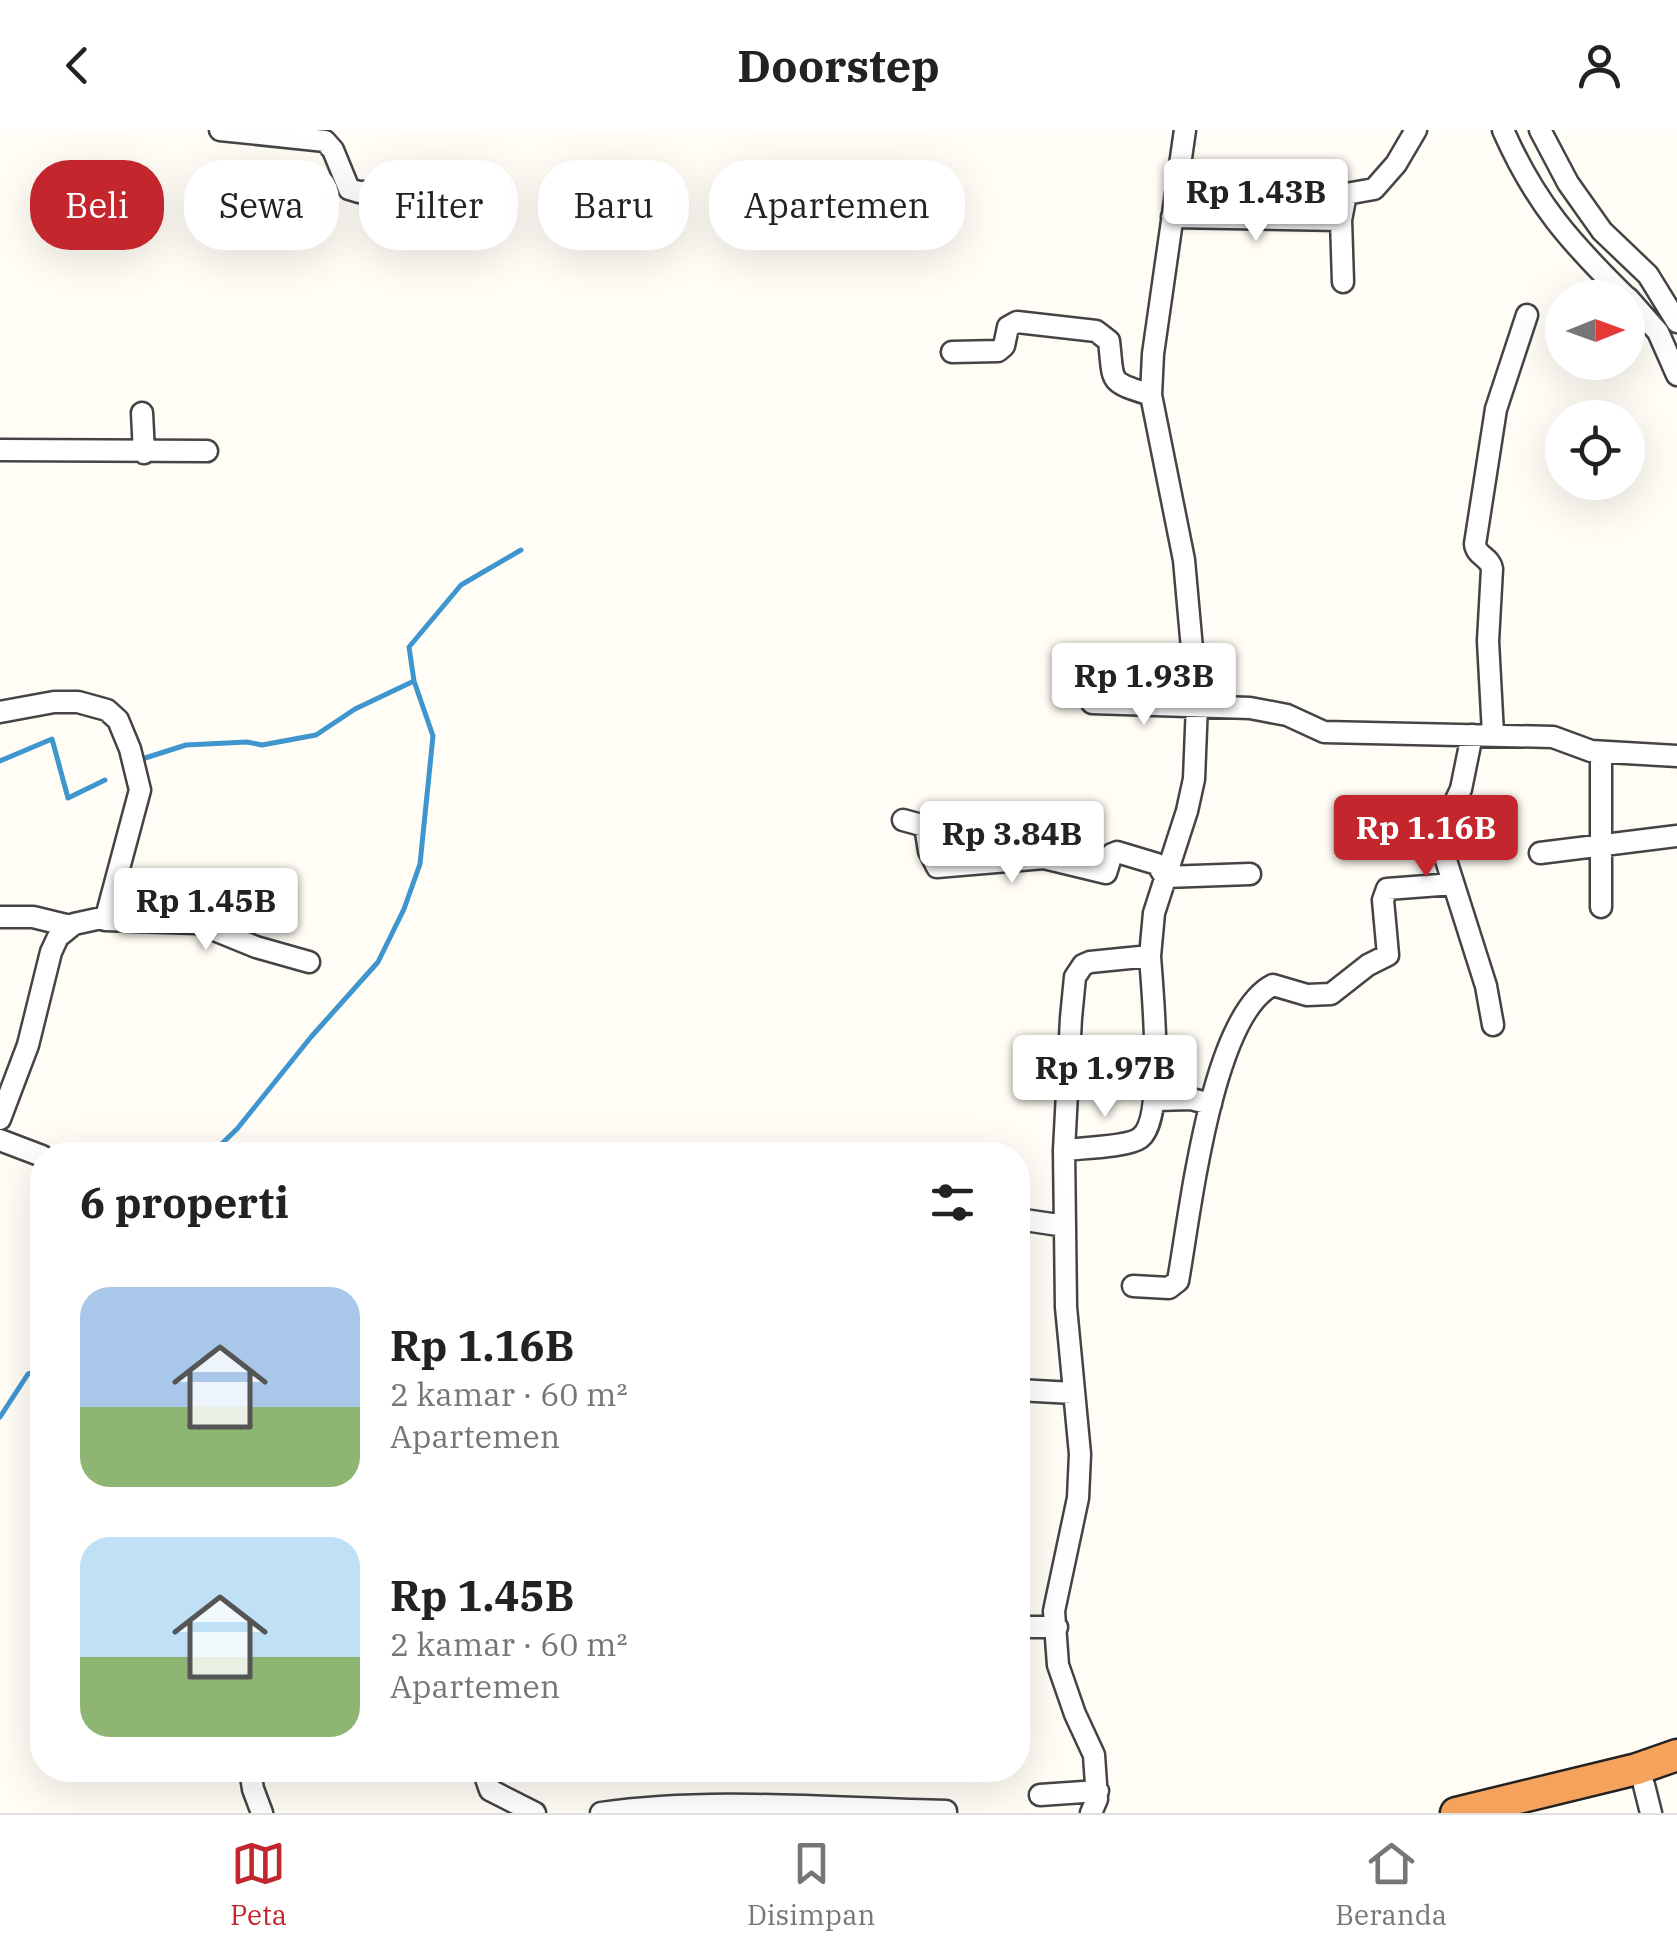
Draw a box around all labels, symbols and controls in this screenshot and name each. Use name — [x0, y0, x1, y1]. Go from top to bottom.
text: Doorstep — [737, 36, 940, 94]
icon: back — [50, 38, 105, 93]
icon: person — [1572, 38, 1627, 93]
pin: Rp 1.43B — [1153, 159, 1359, 244]
chip: Beli — [30, 160, 164, 250]
chip: Sewa — [184, 160, 339, 250]
chip: Filter — [359, 160, 518, 250]
chip: Baru — [538, 160, 689, 250]
chip: Apartemen — [709, 160, 965, 250]
text: Rp 1.43B — [1186, 170, 1326, 212]
north arrow — [1545, 280, 1645, 380]
map controls — [1545, 280, 1645, 500]
button: locate — [1545, 400, 1645, 500]
pin: Rp 1.93B — [1041, 643, 1247, 728]
text: Rp 1.93B — [1074, 654, 1214, 696]
pin: Rp 1.16B — [1323, 795, 1529, 880]
pin: Rp 3.84B — [909, 801, 1115, 886]
text: Rp 1.16B — [1356, 806, 1496, 848]
text: Rp 3.84B — [942, 812, 1082, 854]
pin: Rp 1.45B — [103, 868, 309, 953]
text: Rp 1.45B — [136, 879, 276, 921]
pin: Rp 1.97B — [1002, 1035, 1208, 1120]
text: Rp 1.97B — [1035, 1046, 1175, 1088]
text: 6 properti — [80, 1175, 289, 1230]
icon: filters — [925, 1175, 980, 1230]
text: Rp 1.16B — [390, 1318, 574, 1373]
icon: home — [160, 1327, 280, 1447]
text: 2 kamar · 60 m² — [390, 1373, 628, 1415]
text: Apartemen — [390, 1415, 560, 1457]
text: Rp 1.45B — [390, 1568, 574, 1623]
icon: home — [160, 1577, 280, 1697]
text: 2 kamar · 60 m² — [390, 1623, 628, 1665]
text: Apartemen — [390, 1665, 560, 1707]
tab: Peta — [230, 1836, 287, 1933]
tab: Disimpan — [747, 1836, 875, 1933]
tab: Beranda — [1335, 1836, 1447, 1933]

